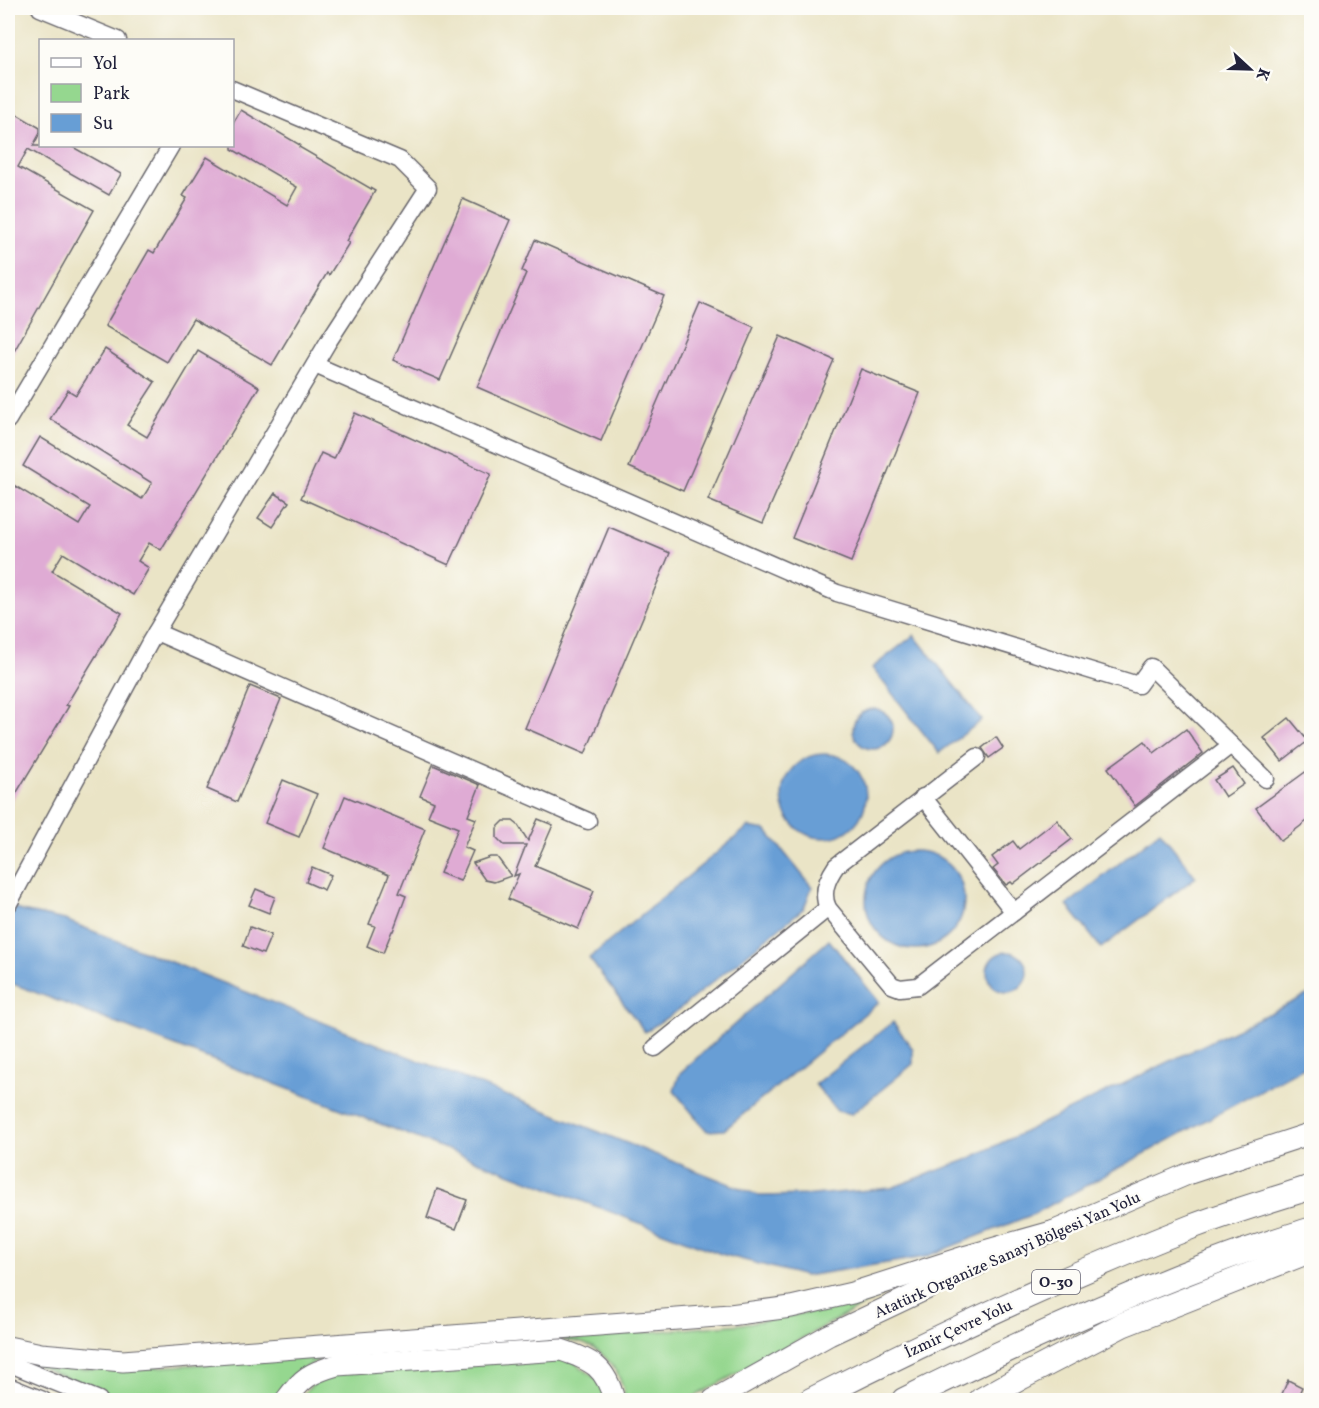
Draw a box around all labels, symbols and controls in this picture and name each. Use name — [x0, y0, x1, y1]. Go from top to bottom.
legend — [39, 39, 234, 147]
north arrow — [1220, 39, 1280, 99]
text: Yol — [93, 52, 118, 77]
text: K — [1250, 64, 1274, 84]
text: Park — [93, 82, 130, 107]
text: Su — [93, 112, 113, 137]
street label: Atatürk Organize Sanayi Bölgesi Yan Yolu — [871, 1187, 1144, 1325]
road number: O-30 — [1032, 1270, 1080, 1294]
street label: İzmir Çevre Yolu — [901, 1295, 1016, 1364]

